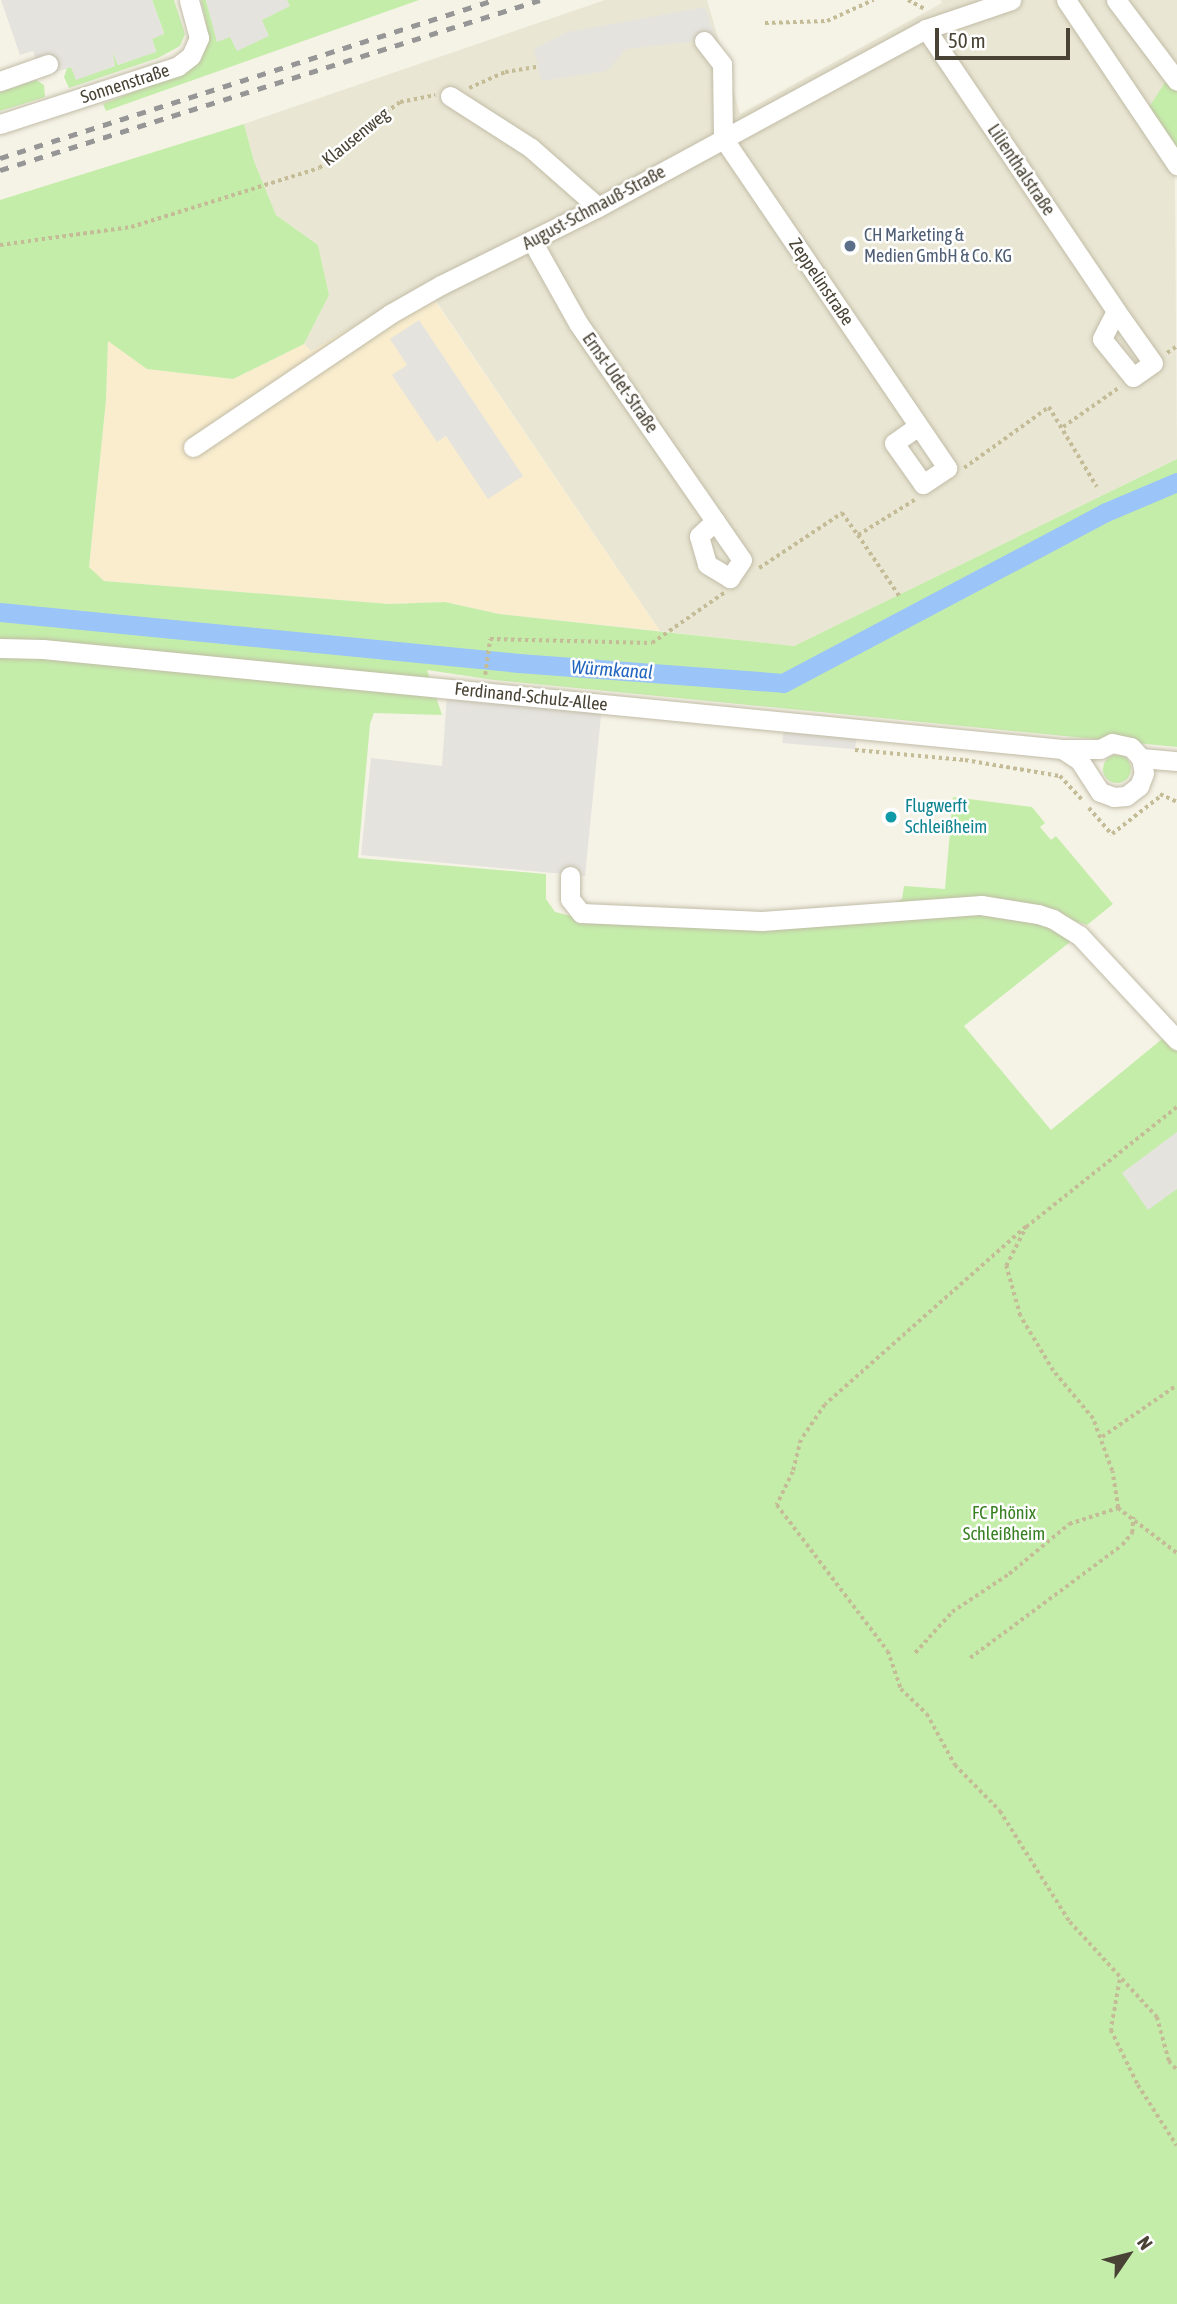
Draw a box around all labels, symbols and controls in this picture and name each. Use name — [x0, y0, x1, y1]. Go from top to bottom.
scale bar — [939, 14, 1074, 58]
text: 50 m — [948, 28, 986, 52]
street label: Sonnenstraße — [78, 60, 172, 108]
street label: Klausenweg — [318, 103, 394, 171]
street label: Lilienthalstraße — [983, 120, 1059, 220]
street label: August-Schmauß-Straße — [519, 161, 669, 255]
place label: CH Marketing & Medien GmbH & Co. KG — [864, 225, 1012, 268]
street label: Zeppelinstraße — [784, 234, 858, 330]
marker: CH Marketing & Medien GmbH & Co. KG — [842, 238, 858, 254]
street label: Ernst-Udet-Straße — [577, 329, 663, 437]
water label: Würmkanal — [570, 656, 654, 684]
street label: Ferdinand-Schulz-Allee — [453, 678, 609, 716]
place label: Flugwerft Schleißheim — [905, 796, 987, 838]
marker: Flugwerft Schleißheim — [883, 809, 899, 825]
park label: FC Phönix Schleißheim — [963, 1503, 1045, 1546]
north arrow — [1093, 2220, 1163, 2290]
text: N — [1133, 2232, 1157, 2254]

